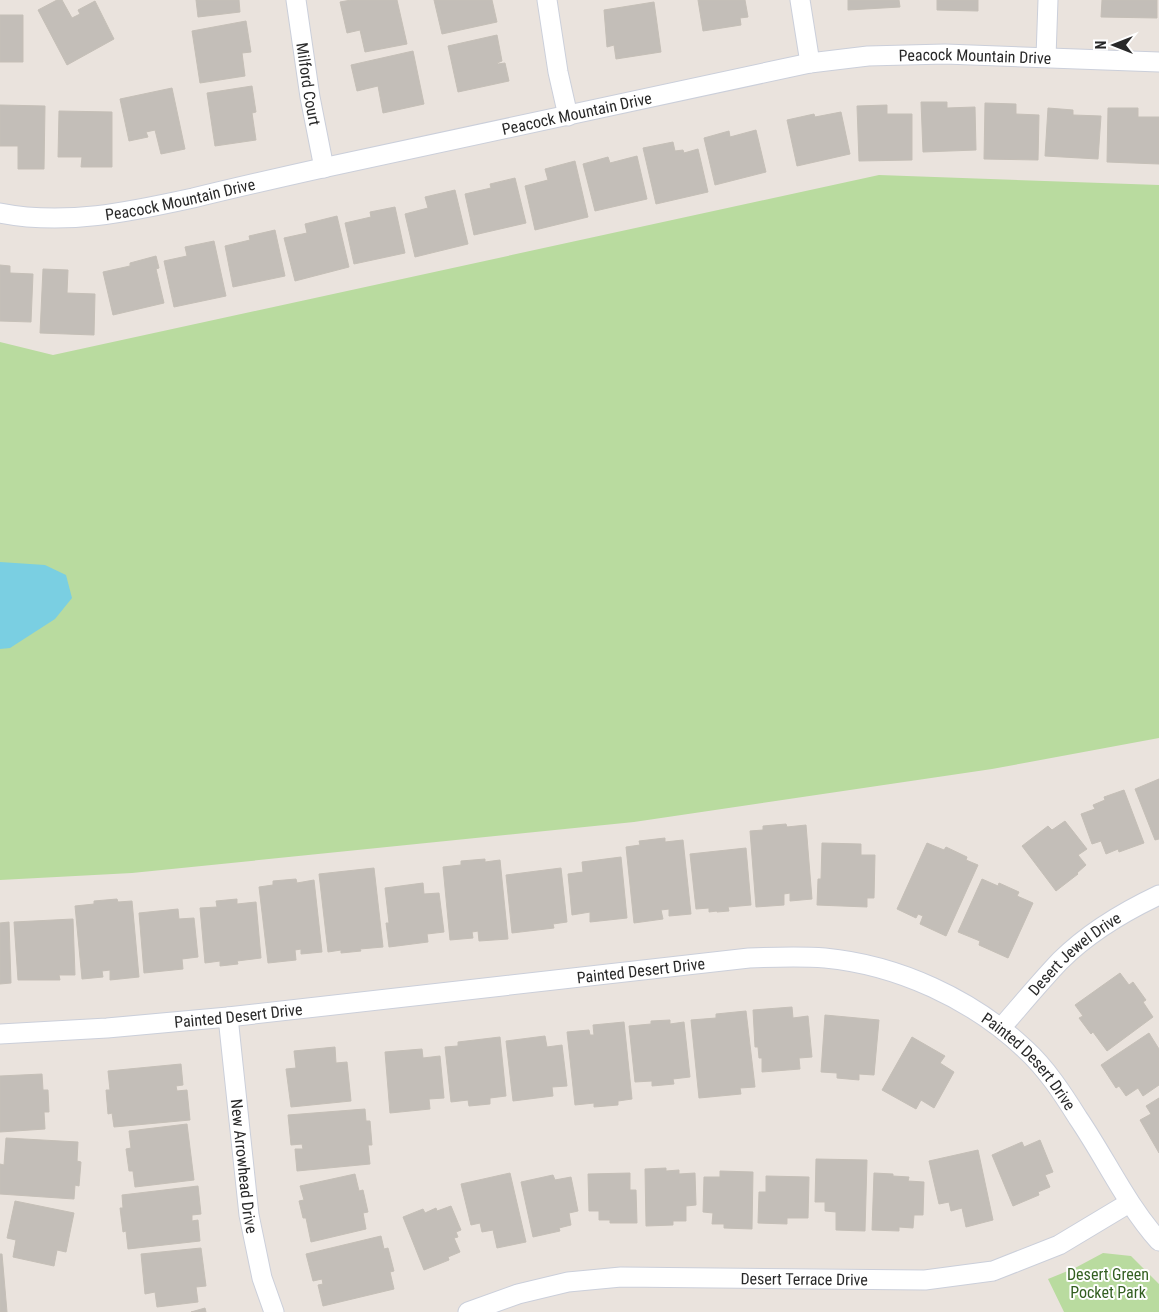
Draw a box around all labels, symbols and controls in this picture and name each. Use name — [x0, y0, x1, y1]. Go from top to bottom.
north arrow — [1089, 20, 1139, 70]
street label: Milford Court — [293, 41, 325, 127]
text: N — [1093, 41, 1109, 49]
street label: Peacock Mountain Drive — [898, 44, 1052, 67]
street label: Peacock Mountain Drive — [500, 88, 653, 139]
street label: Peacock Mountain Drive — [104, 174, 257, 224]
street label: Desert Jewel Drive — [1024, 908, 1124, 999]
street label: Painted Desert Drive — [576, 954, 706, 987]
street label: Painted Desert Drive — [173, 999, 303, 1031]
street label: Painted Desert Drive — [978, 1008, 1080, 1114]
street label: New Arrowhead Drive — [227, 1098, 262, 1235]
park label: Desert Green Pocket Park — [1067, 1265, 1149, 1302]
street label: Desert Terrace Drive — [740, 1269, 868, 1289]

